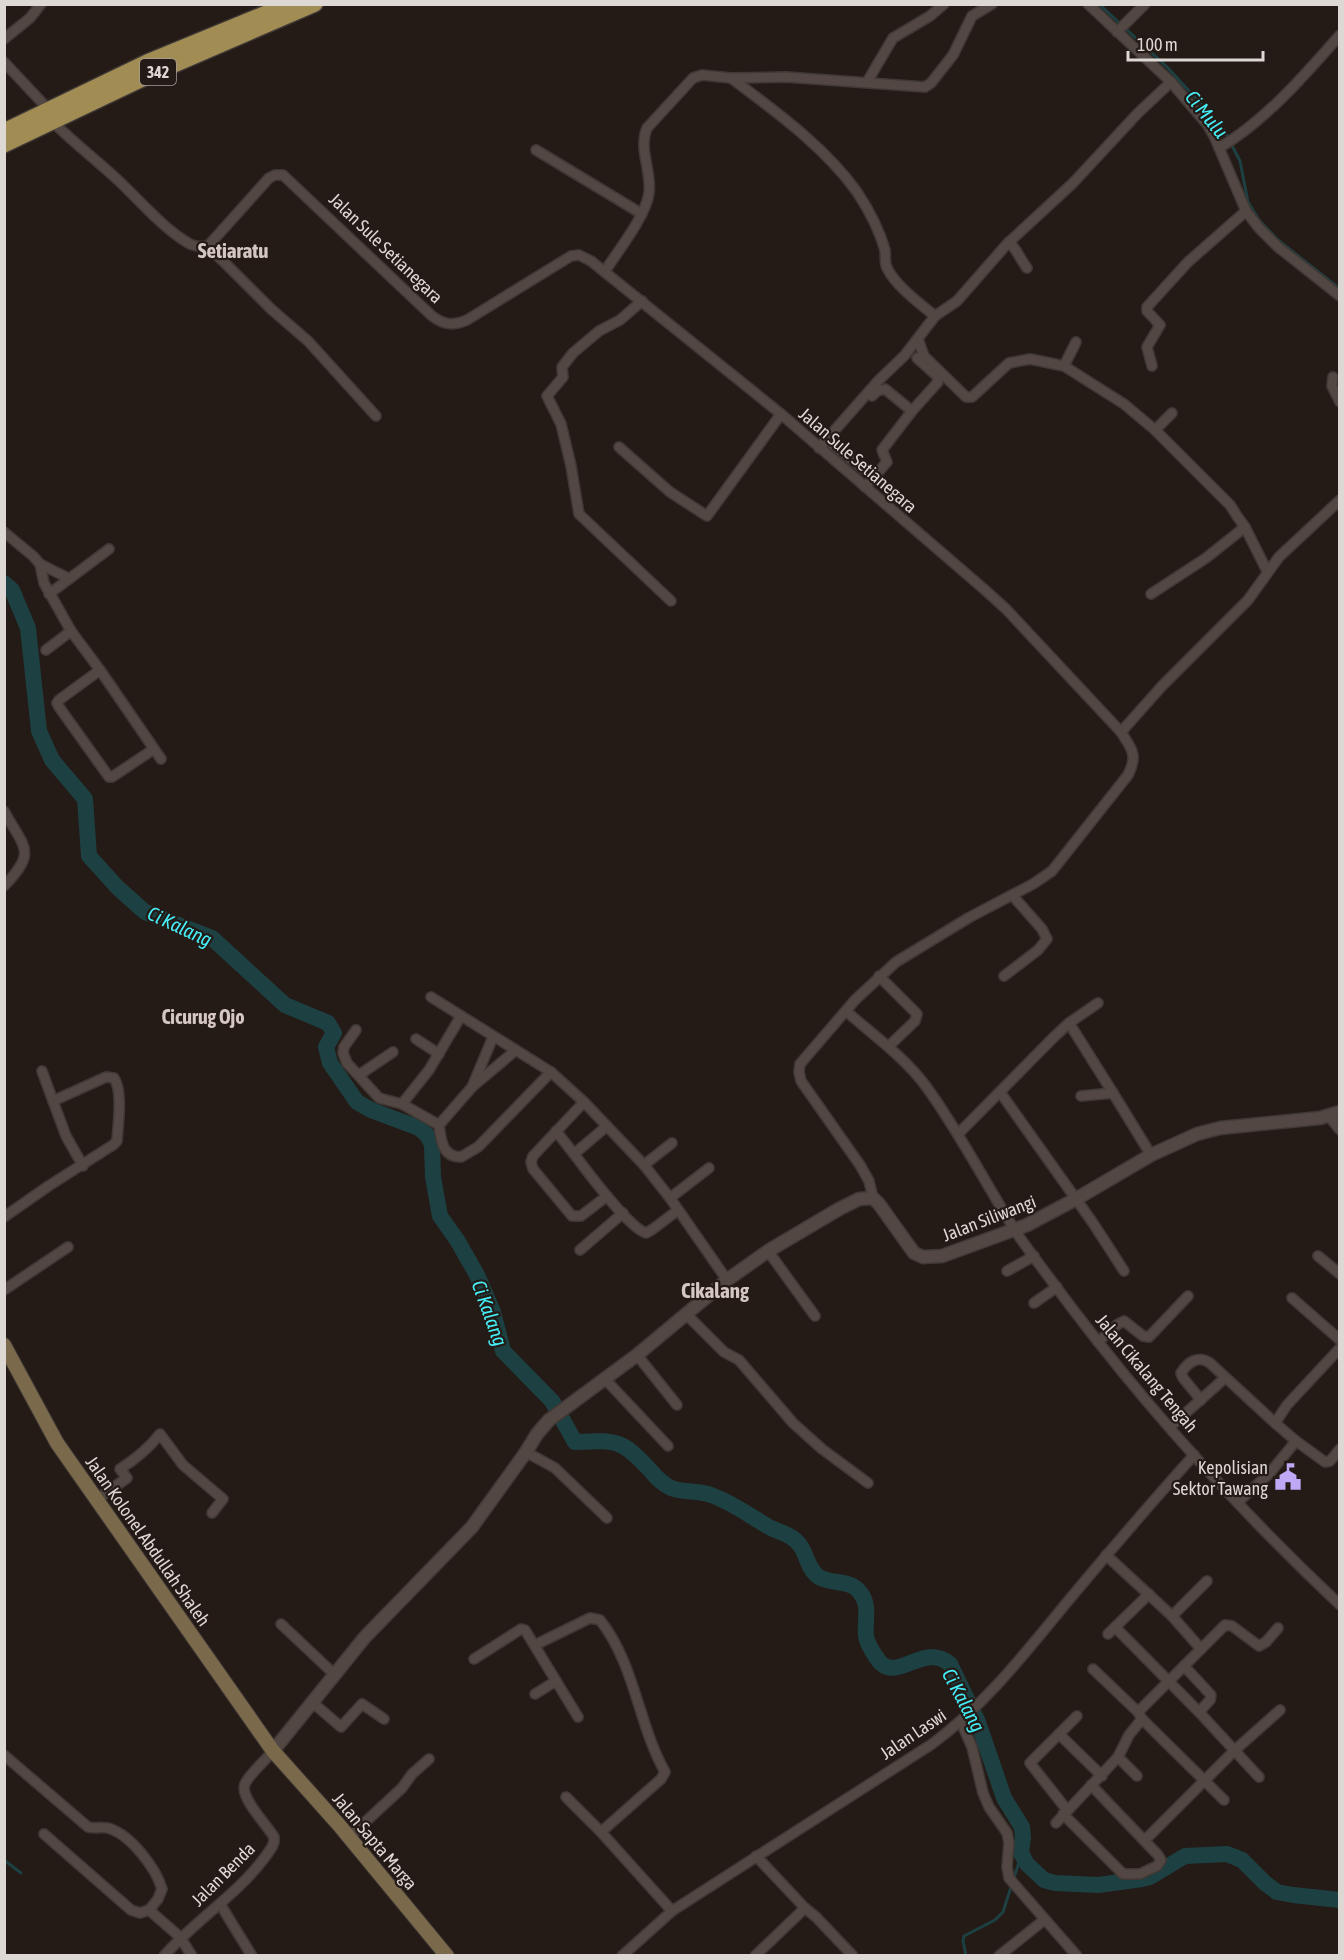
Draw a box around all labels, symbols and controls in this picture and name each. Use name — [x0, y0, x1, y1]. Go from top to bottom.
scale bar — [1128, 24, 1263, 62]
text: 100 m — [1137, 34, 1178, 55]
road number: 342 — [140, 59, 176, 85]
water label: Ci Mulu — [1181, 86, 1233, 143]
street label: Jalan Sule Setianegara — [325, 189, 447, 307]
district label: Setiaratu — [198, 238, 268, 262]
street label: Jalan Sule Setianegara — [795, 403, 921, 517]
water label: Ci Kalang — [144, 901, 216, 951]
district label: Cicurug Ojo — [161, 1005, 245, 1028]
street label: Jalan Siliwangi — [939, 1191, 1039, 1245]
water label: Ci Kalang — [467, 1277, 513, 1349]
district label: Cikalang — [681, 1278, 750, 1302]
street label: Jalan Cikalang Tengah — [1092, 1310, 1202, 1436]
street label: Jalan Kolonel Abdullah Shaleh — [81, 1452, 215, 1630]
place label: Kepolisian Sektor Tawang — [1173, 1457, 1268, 1499]
public building icon: Kepolisian Sektor Tawang — [1273, 1462, 1303, 1492]
water label: Ci Kalang — [938, 1664, 990, 1736]
street label: Jalan Laswi — [876, 1704, 950, 1764]
street label: Jalan Sapta Marga — [328, 1788, 422, 1894]
street label: Jalan Benda — [187, 1838, 259, 1910]

